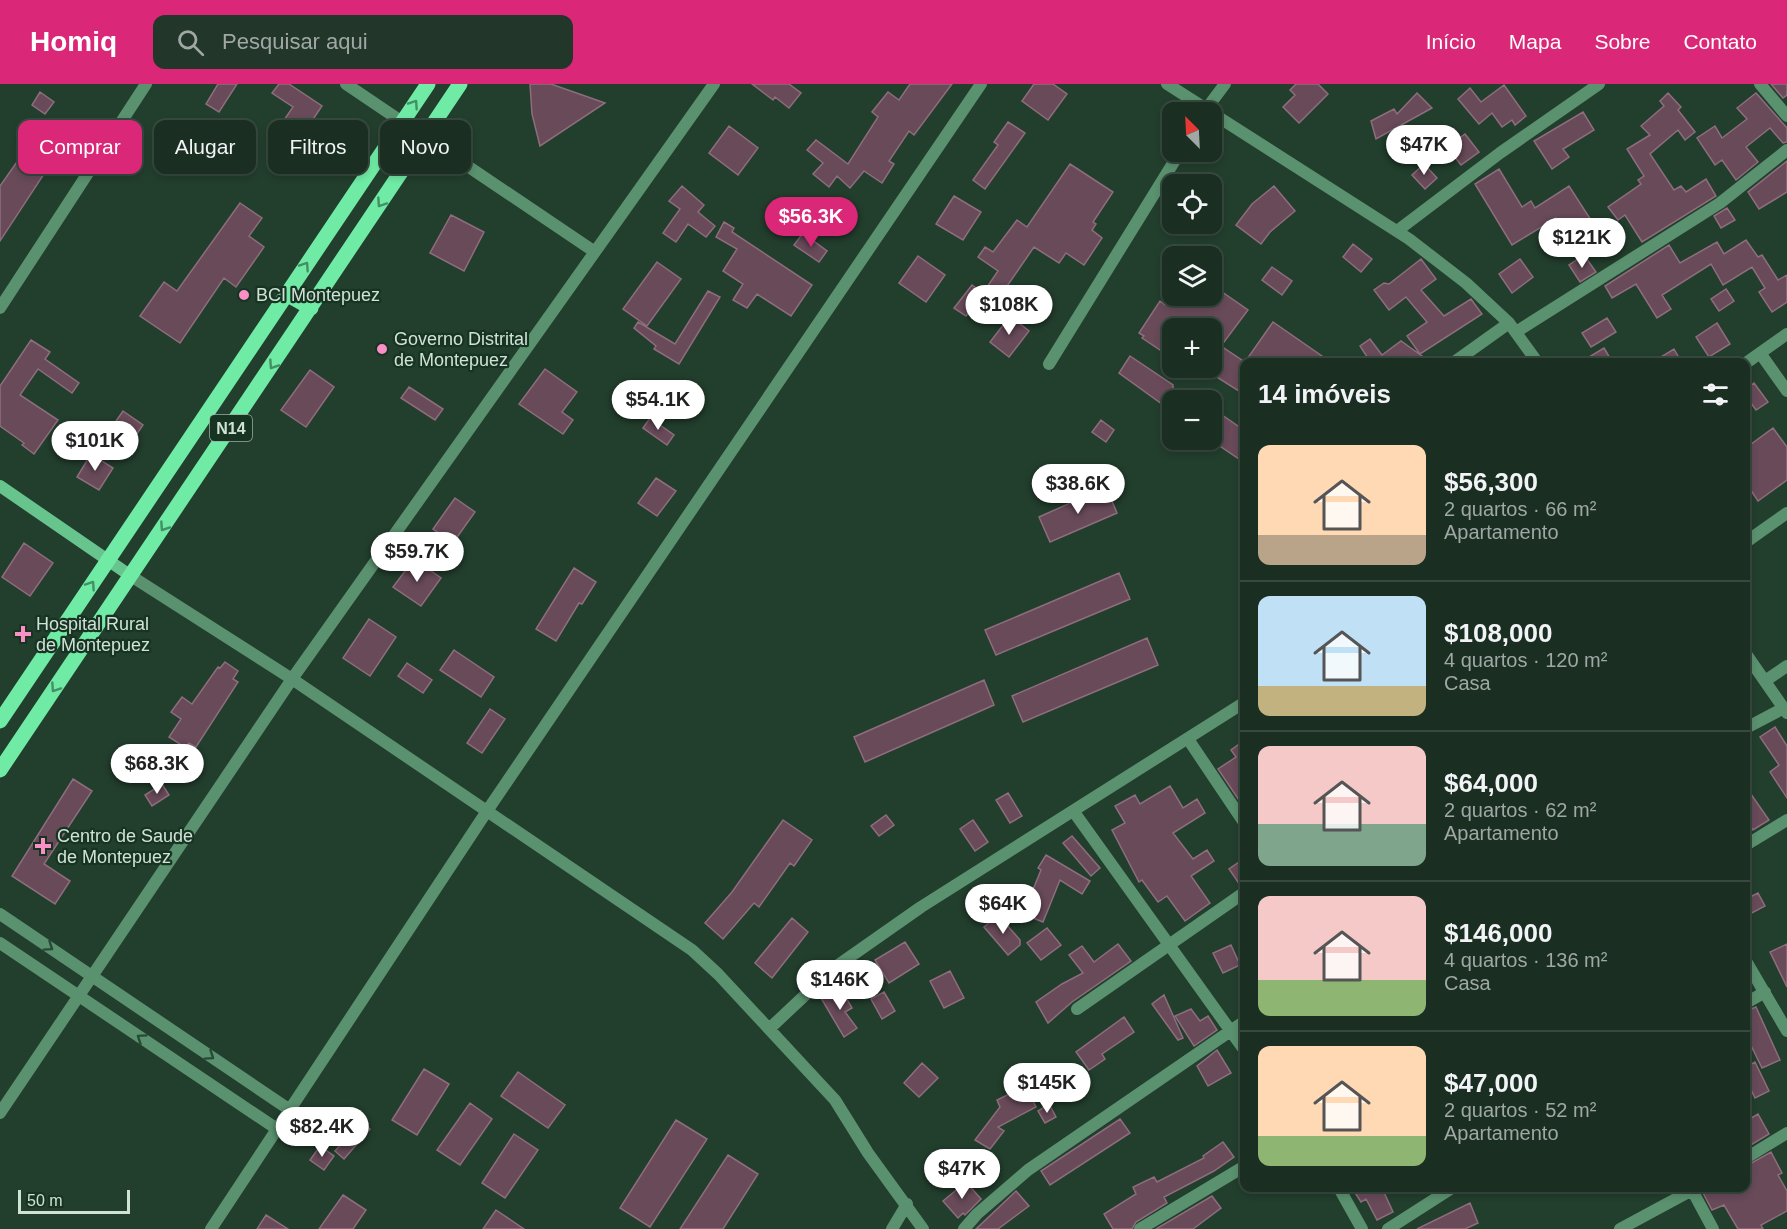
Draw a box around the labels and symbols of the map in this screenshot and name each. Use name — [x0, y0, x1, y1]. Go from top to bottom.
one-way arrow — [407, 100, 418, 111]
north arrow — [1162, 102, 1222, 162]
pin: $47K — [1388, 125, 1460, 176]
one-way arrow — [378, 196, 389, 207]
pin: $56.3K — [762, 197, 860, 248]
pin: $121K — [1540, 218, 1624, 269]
one-way arrow — [298, 262, 309, 273]
place label: BCI Montepuez — [256, 285, 380, 305]
pin: $108K — [967, 285, 1051, 336]
marker: BCI Montepuez — [237, 288, 251, 302]
place label: Governo Distrital de Montepuez — [394, 329, 528, 370]
marker: Governo Distrital de Montepuez — [375, 342, 389, 356]
one-way arrow — [269, 358, 280, 369]
pin: $54.1K — [609, 380, 707, 431]
road number: N14 — [210, 415, 252, 441]
pin: $101K — [53, 421, 137, 472]
pin: $38.6K — [1029, 464, 1127, 515]
one-way arrow — [161, 520, 172, 531]
pin: $59.7K — [368, 532, 466, 583]
one-way arrow — [84, 581, 95, 592]
place label: Hospital Rural de Montepuez — [36, 614, 150, 655]
marker: Hospital Rural de Montepuez — [14, 625, 32, 643]
one-way arrow — [51, 681, 62, 692]
pin: $68.3K — [108, 744, 206, 795]
place label: Centro de Saude de Montepuez — [57, 826, 193, 867]
marker: Centro de Saude de Montepuez — [34, 837, 52, 855]
pin: $64K — [967, 884, 1039, 935]
one-way arrow — [42, 940, 53, 951]
pin: $146K — [798, 960, 882, 1011]
one-way arrow — [137, 1034, 148, 1045]
one-way arrow — [204, 1049, 215, 1060]
pin: $145K — [1005, 1063, 1089, 1114]
pin: $82.4K — [273, 1107, 371, 1158]
pin: $47K — [926, 1149, 998, 1200]
scale bar — [18, 1187, 130, 1214]

